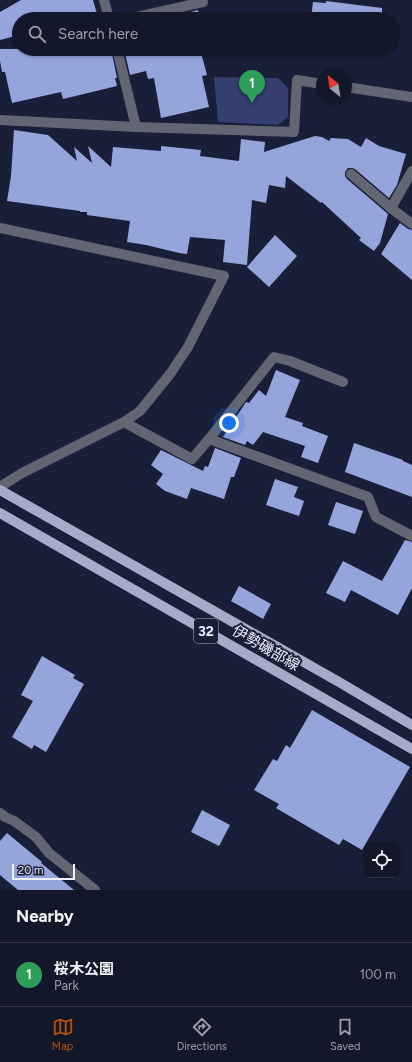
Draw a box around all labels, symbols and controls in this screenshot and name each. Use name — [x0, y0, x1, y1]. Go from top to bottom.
search box — [12, 12, 400, 56]
icon: search — [26, 23, 48, 45]
text: Search here — [58, 25, 138, 43]
north arrow — [316, 68, 352, 104]
pin: 1 — [239, 70, 265, 103]
your location — [219, 413, 239, 433]
road number: 32 — [194, 619, 218, 643]
street label: 伊勢磯部線 — [229, 621, 303, 675]
map controls — [364, 842, 400, 878]
button: locate — [364, 842, 400, 878]
scale bar — [12, 862, 75, 881]
text: 20 m — [18, 864, 43, 877]
text: Nearby — [16, 906, 74, 926]
text: 桜木公園 — [54, 960, 114, 978]
text: 1 — [26, 967, 32, 982]
text: 100 m — [360, 967, 396, 982]
text: Park — [54, 978, 79, 993]
tab: Map — [52, 1016, 74, 1053]
tab: Directions — [177, 1016, 227, 1053]
tab: Saved — [330, 1016, 360, 1053]

